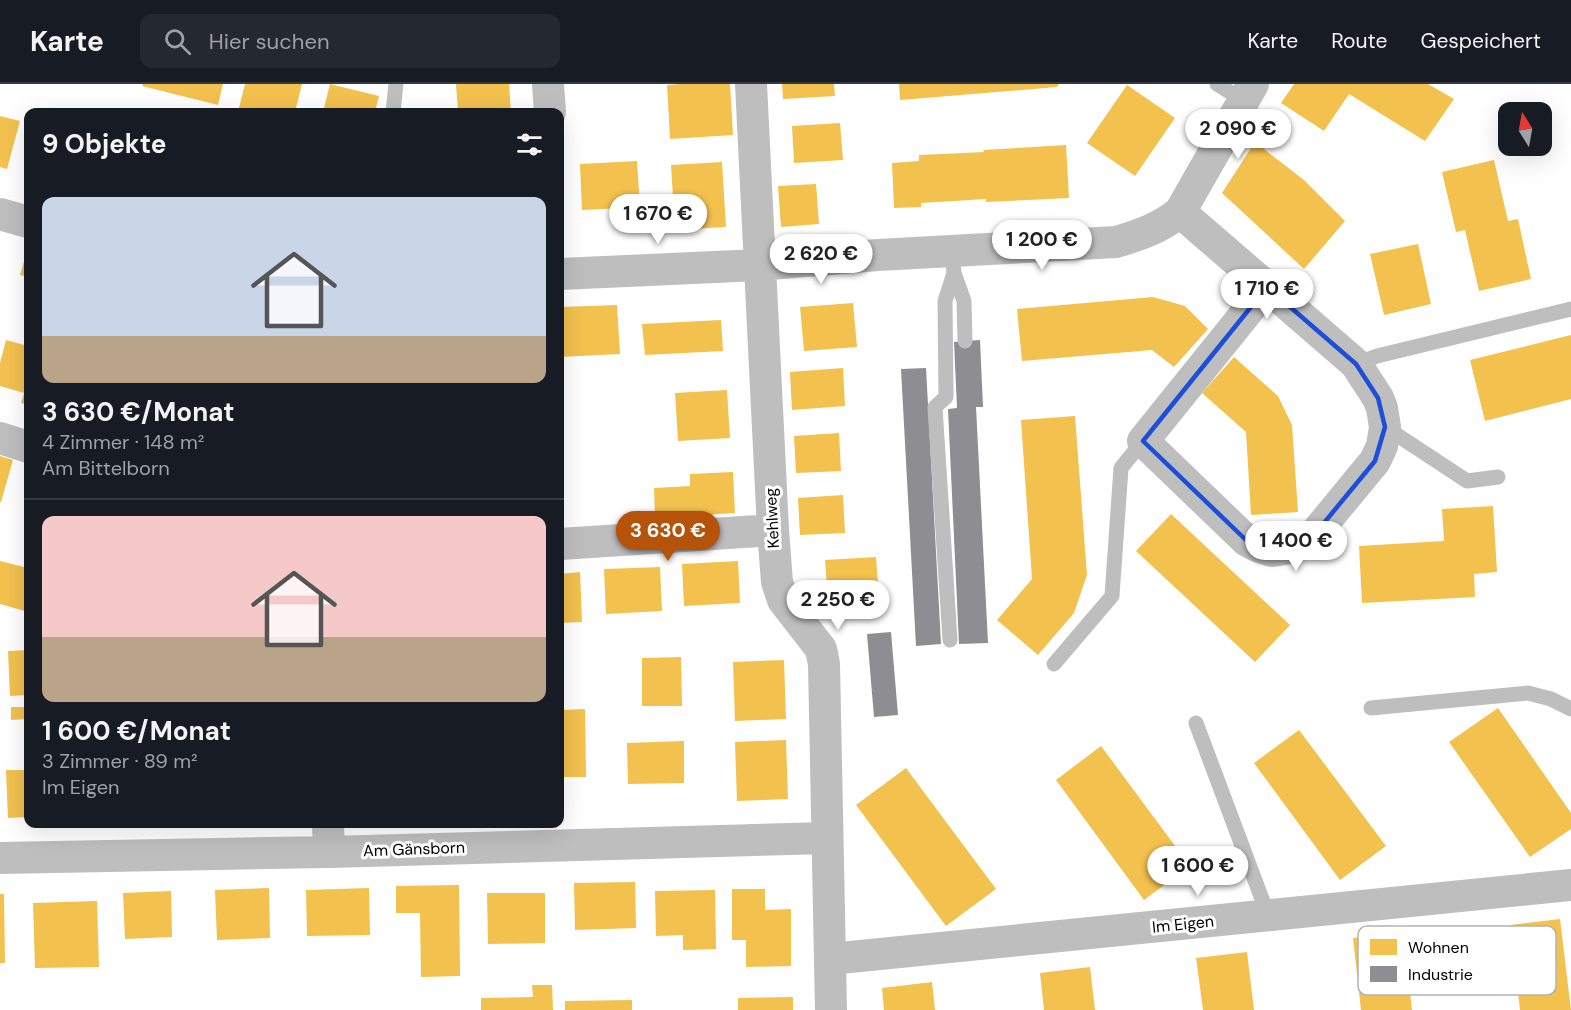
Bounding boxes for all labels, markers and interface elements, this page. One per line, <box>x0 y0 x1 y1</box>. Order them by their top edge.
search box <box>140 14 560 68</box>
text: Karte <box>30 23 104 60</box>
icon: search <box>161 25 194 58</box>
text: Hier suchen <box>209 27 330 56</box>
text: Karte <box>1247 27 1298 55</box>
text: Route <box>1331 27 1387 55</box>
text: Gespeichert <box>1420 27 1541 55</box>
north arrow <box>1498 102 1552 156</box>
map controls <box>1498 102 1552 156</box>
pin: 2 090 € <box>1183 109 1293 160</box>
text: 2 090 € <box>1199 115 1277 141</box>
text: 9 Objekte <box>42 127 166 161</box>
icon: filters <box>513 128 546 161</box>
pin: 1 670 € <box>603 194 713 245</box>
text: 1 670 € <box>623 200 693 226</box>
pin: 1 200 € <box>987 220 1097 271</box>
text: 1 200 € <box>1006 226 1078 252</box>
pin: 2 620 € <box>766 234 876 285</box>
icon: home <box>240 236 348 344</box>
text: 2 620 € <box>784 240 858 266</box>
pin: 1 710 € <box>1212 269 1322 320</box>
text: 1 710 € <box>1235 275 1299 301</box>
text: 3 630 €/Monat <box>42 395 235 429</box>
text: 4 Zimmer · 148 m² <box>42 429 204 455</box>
text: Am Bittelborn <box>42 455 170 481</box>
street label: Kehlweg <box>760 487 784 549</box>
pin: 3 630 € <box>613 511 723 562</box>
text: 3 630 € <box>630 517 706 543</box>
pin: 1 400 € <box>1241 521 1351 572</box>
text: 1 400 € <box>1259 527 1333 553</box>
icon: home <box>240 555 348 663</box>
pin: 2 250 € <box>783 580 893 631</box>
text: 2 250 € <box>801 586 875 612</box>
text: 1 600 €/Monat <box>42 714 231 748</box>
text: 3 Zimmer · 89 m² <box>42 748 198 774</box>
text: Im Eigen <box>42 774 120 800</box>
street label: Am Gänsborn <box>363 837 465 861</box>
pin: 1 600 € <box>1143 846 1253 897</box>
text: 1 600 € <box>1161 852 1235 878</box>
street label: Im Eigen <box>1151 910 1215 938</box>
legend <box>1358 926 1556 995</box>
text: Wohnen <box>1408 937 1469 958</box>
text: Industrie <box>1408 964 1473 985</box>

